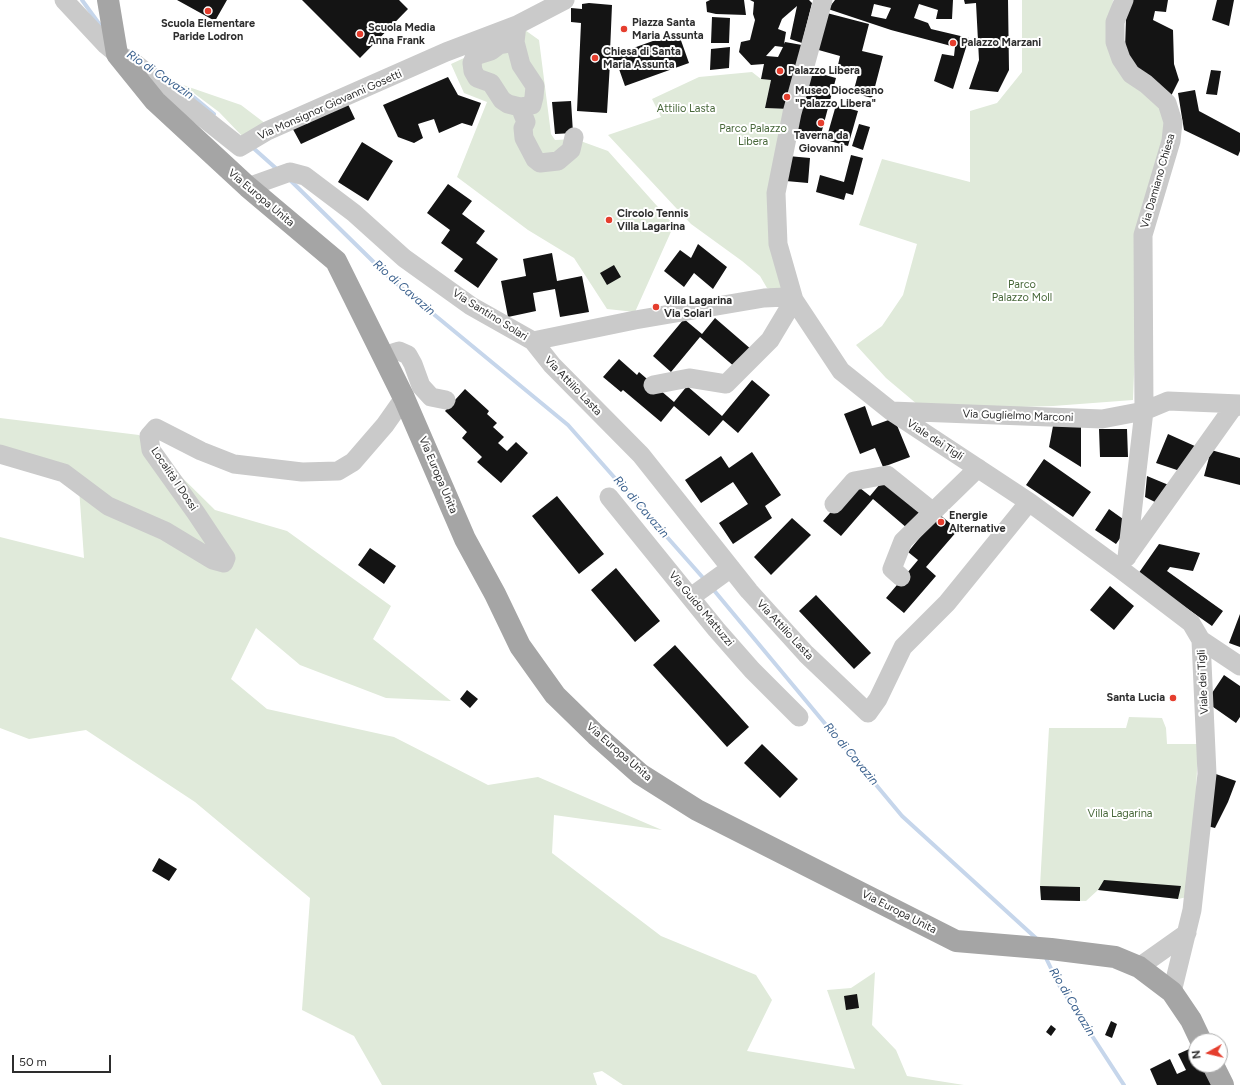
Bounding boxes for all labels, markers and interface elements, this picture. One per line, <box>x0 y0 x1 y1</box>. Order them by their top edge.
marker: Scuola Elementare Paride Lodron <box>203 6 213 16</box>
place label: Piazza Santa Maria Assunta <box>632 16 704 42</box>
place label: Scuola Elementare Paride Lodron <box>161 17 255 43</box>
place label: Scuola Media Anna Frank <box>368 21 435 47</box>
marker: Piazza Santa Maria Assunta <box>619 24 629 34</box>
marker: Scuola Media Anna Frank <box>355 29 365 39</box>
place label: Palazzo Marzani <box>961 36 1041 50</box>
marker: Palazzo Marzani <box>948 38 958 48</box>
place label: Chiesa di Santa Maria Assunta <box>603 45 681 71</box>
water label: Rio di Cavazin <box>124 47 196 103</box>
marker: Chiesa di Santa Maria Assunta <box>590 53 600 63</box>
place label: Palazzo Libera <box>788 64 860 78</box>
marker: Palazzo Libera <box>775 66 785 76</box>
street label: Via Monsignor Giovanni Gosetti <box>256 67 404 143</box>
place label: Museo Diocesano "Palazzo Libera" <box>795 84 884 110</box>
marker: Museo Diocesano "Palazzo Libera" <box>782 92 792 102</box>
park label: Attilio Lasta <box>657 102 715 116</box>
marker: Taverna da Giovanni <box>816 118 826 128</box>
park label: Parco Palazzo Libera <box>719 122 787 148</box>
place label: Taverna da Giovanni <box>794 129 848 155</box>
street label: Via Damiano Chiesa <box>1138 132 1178 230</box>
street label: Via Europa Unita <box>225 166 297 230</box>
place label: Circolo Tennis Villa Lagarina <box>617 207 688 233</box>
marker: Circolo Tennis Villa Lagarina <box>604 215 614 225</box>
water label: Rio di Cavazin <box>370 257 438 319</box>
park label: Parco Palazzo Moll <box>992 278 1052 304</box>
street label: Via Santino Solari <box>450 287 530 343</box>
place label: Villa Lagarina Via Solari <box>664 294 732 320</box>
marker: Villa Lagarina Via Solari <box>651 302 661 312</box>
street label: Via Attilio Lasta <box>541 354 605 418</box>
street label: Via Guglielmo Marconi <box>962 407 1074 425</box>
street label: Viale dei Tigli <box>904 417 966 463</box>
street label: Via Europa Unita <box>416 435 460 515</box>
street label: Località I Dossi <box>148 445 200 513</box>
water label: Rio di Cavazin <box>610 473 672 541</box>
place label: Energie Alternative <box>949 509 1006 535</box>
marker: Energie Alternative <box>936 517 946 527</box>
street label: Via Guido Mattuzzi <box>666 569 736 649</box>
street label: Via Attilio Lasta <box>754 597 816 663</box>
street label: Viale dei Tigli <box>1195 649 1211 715</box>
place label: Santa Lucia <box>1107 691 1165 705</box>
marker: Santa Lucia <box>1168 693 1178 703</box>
street label: Via Europa Unita <box>584 720 654 784</box>
water label: Rio di Cavazin <box>821 720 881 788</box>
park label: Villa Lagarina <box>1088 807 1152 821</box>
street label: Via Europa Unita <box>859 887 939 937</box>
water label: Rio di Cavazin <box>1046 965 1098 1039</box>
north arrow <box>1188 1033 1228 1073</box>
scale bar <box>14 1047 113 1073</box>
text: N <box>1190 1049 1204 1060</box>
text: 50 m <box>19 1055 47 1069</box>

